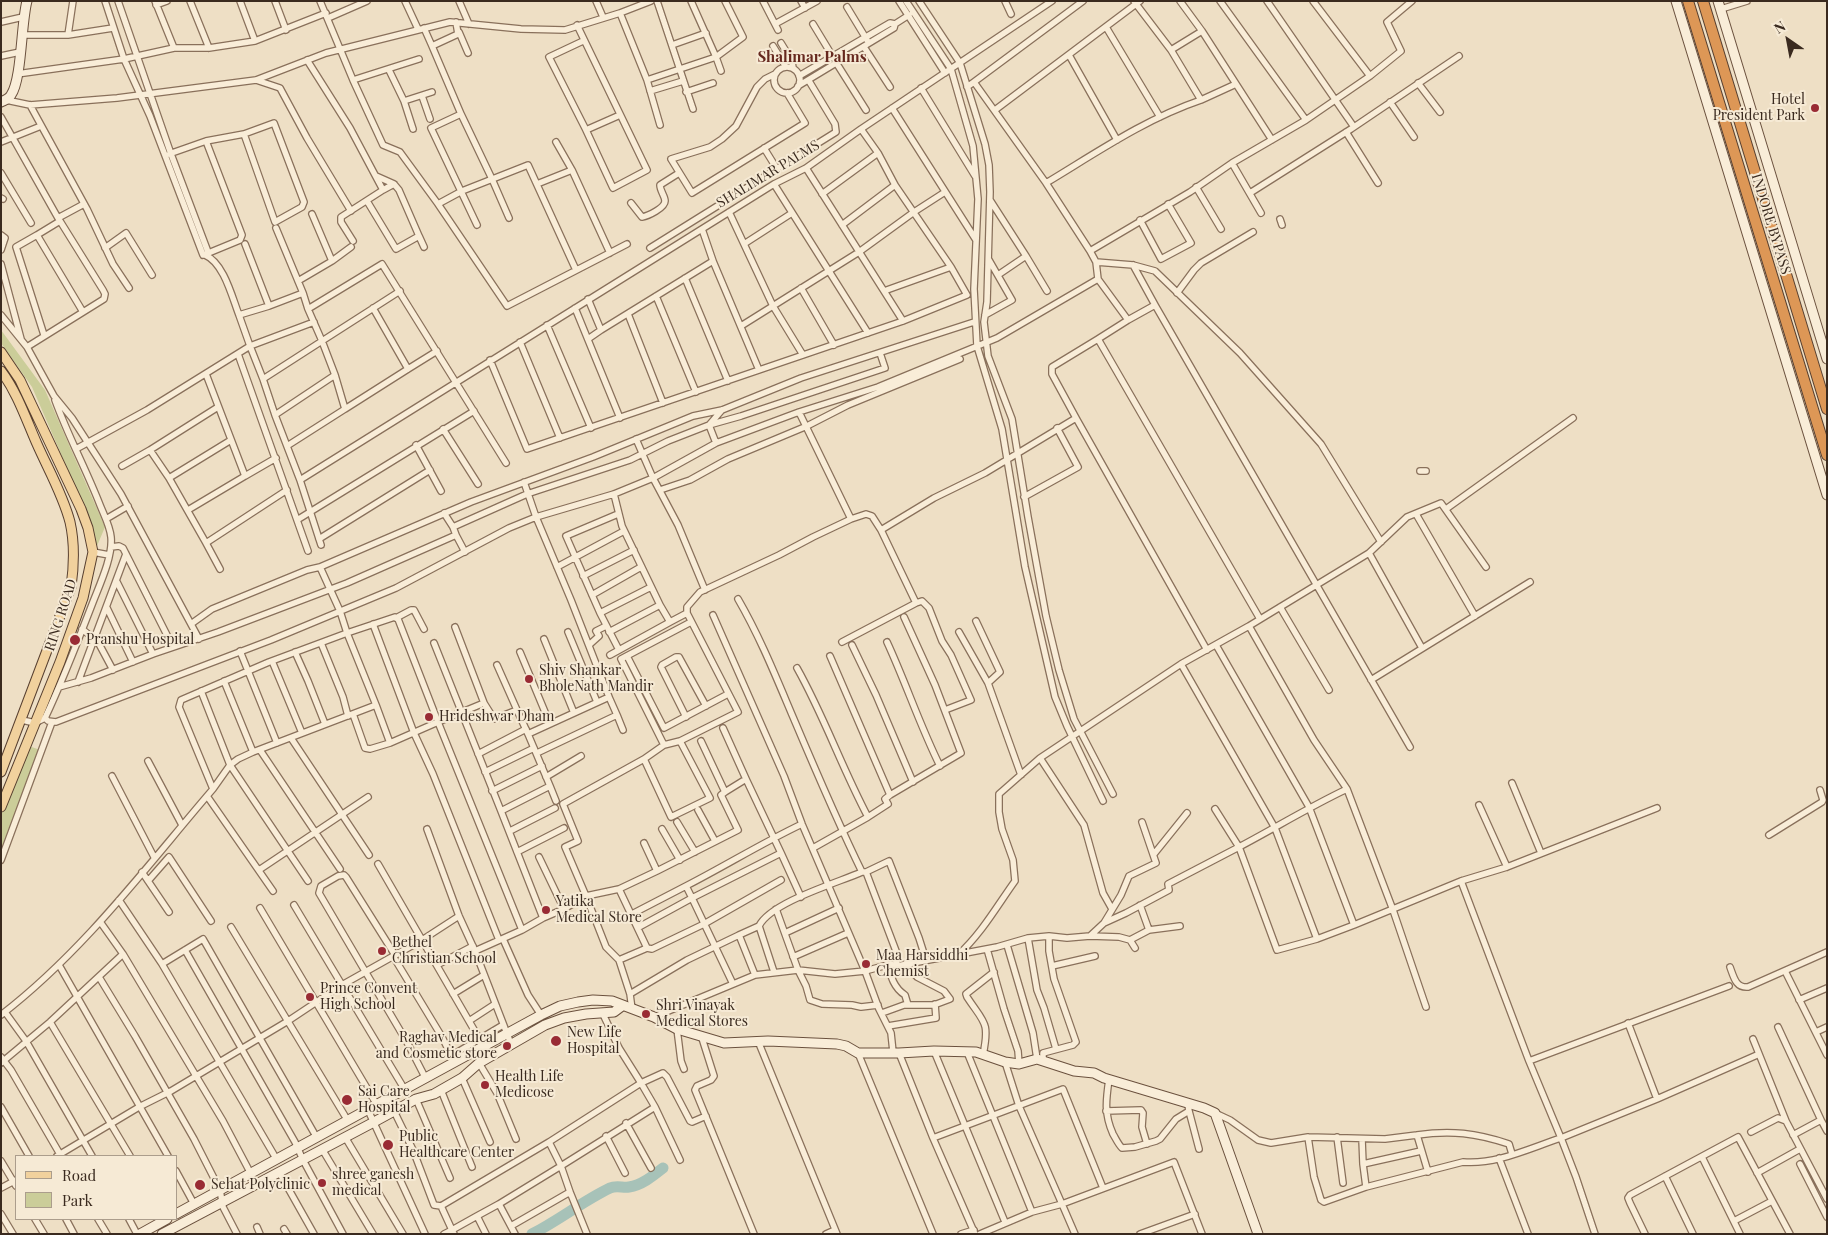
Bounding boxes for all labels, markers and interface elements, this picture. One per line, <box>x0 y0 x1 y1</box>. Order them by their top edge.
north arrow <box>1763 15 1813 65</box>
text: N <box>1770 16 1789 38</box>
district label: Shalimar Palms <box>757 48 867 66</box>
place label: Hotel President Park <box>1713 92 1805 124</box>
marker: Hotel President Park <box>1809 102 1821 114</box>
street label: SHALIMAR PALMS <box>713 137 823 211</box>
street label: INDORE BYPASS <box>1748 172 1794 276</box>
street label: RING ROAD <box>41 577 81 653</box>
place label: Pranshu Hospital <box>86 632 194 648</box>
marker: Pranshu Hospital <box>68 633 82 647</box>
place label: Shiv Shankar BholeNath Mandir <box>539 663 653 696</box>
marker: Shiv Shankar BholeNath Mandir <box>523 673 535 685</box>
place label: Hrideshwar Dham <box>439 709 554 725</box>
marker: Hrideshwar Dham <box>423 711 435 723</box>
place label: Yatika Medical Store <box>556 894 642 926</box>
marker: Yatika Medical Store <box>540 904 552 916</box>
place label: Bethel Christian School <box>392 935 496 968</box>
marker: Bethel Christian School <box>376 945 388 957</box>
place label: Maa Harsiddhi Chemist <box>876 948 968 980</box>
marker: Maa Harsiddhi Chemist <box>860 958 872 970</box>
place label: Prince Convent High School <box>320 981 417 1014</box>
marker: Prince Convent High School <box>304 991 316 1003</box>
place label: Shri Vinayak Medical Stores <box>656 998 748 1030</box>
marker: Shri Vinayak Medical Stores <box>640 1008 652 1020</box>
place label: New Life Hospital <box>567 1025 622 1058</box>
place label: Raghav Medical and Cosmetic store <box>376 1030 497 1062</box>
marker: New Life Hospital <box>549 1034 563 1048</box>
marker: Raghav Medical and Cosmetic store <box>501 1040 513 1052</box>
place label: Health Life Medicose <box>495 1069 564 1102</box>
marker: Health Life Medicose <box>479 1079 491 1091</box>
place label: Sai Care Hospital <box>358 1084 410 1116</box>
marker: Sai Care Hospital <box>340 1093 354 1107</box>
place label: Public Healthcare Center <box>399 1129 514 1162</box>
marker: Public Healthcare Center <box>381 1138 395 1152</box>
legend <box>15 1155 178 1220</box>
text: Road <box>62 1165 96 1185</box>
place label: shree ganesh medical <box>332 1167 414 1200</box>
place label: Sehat Polyclinic <box>211 1177 310 1193</box>
marker: shree ganesh medical <box>316 1177 328 1189</box>
marker: Sehat Polyclinic <box>193 1178 207 1192</box>
text: Park <box>62 1190 93 1210</box>

